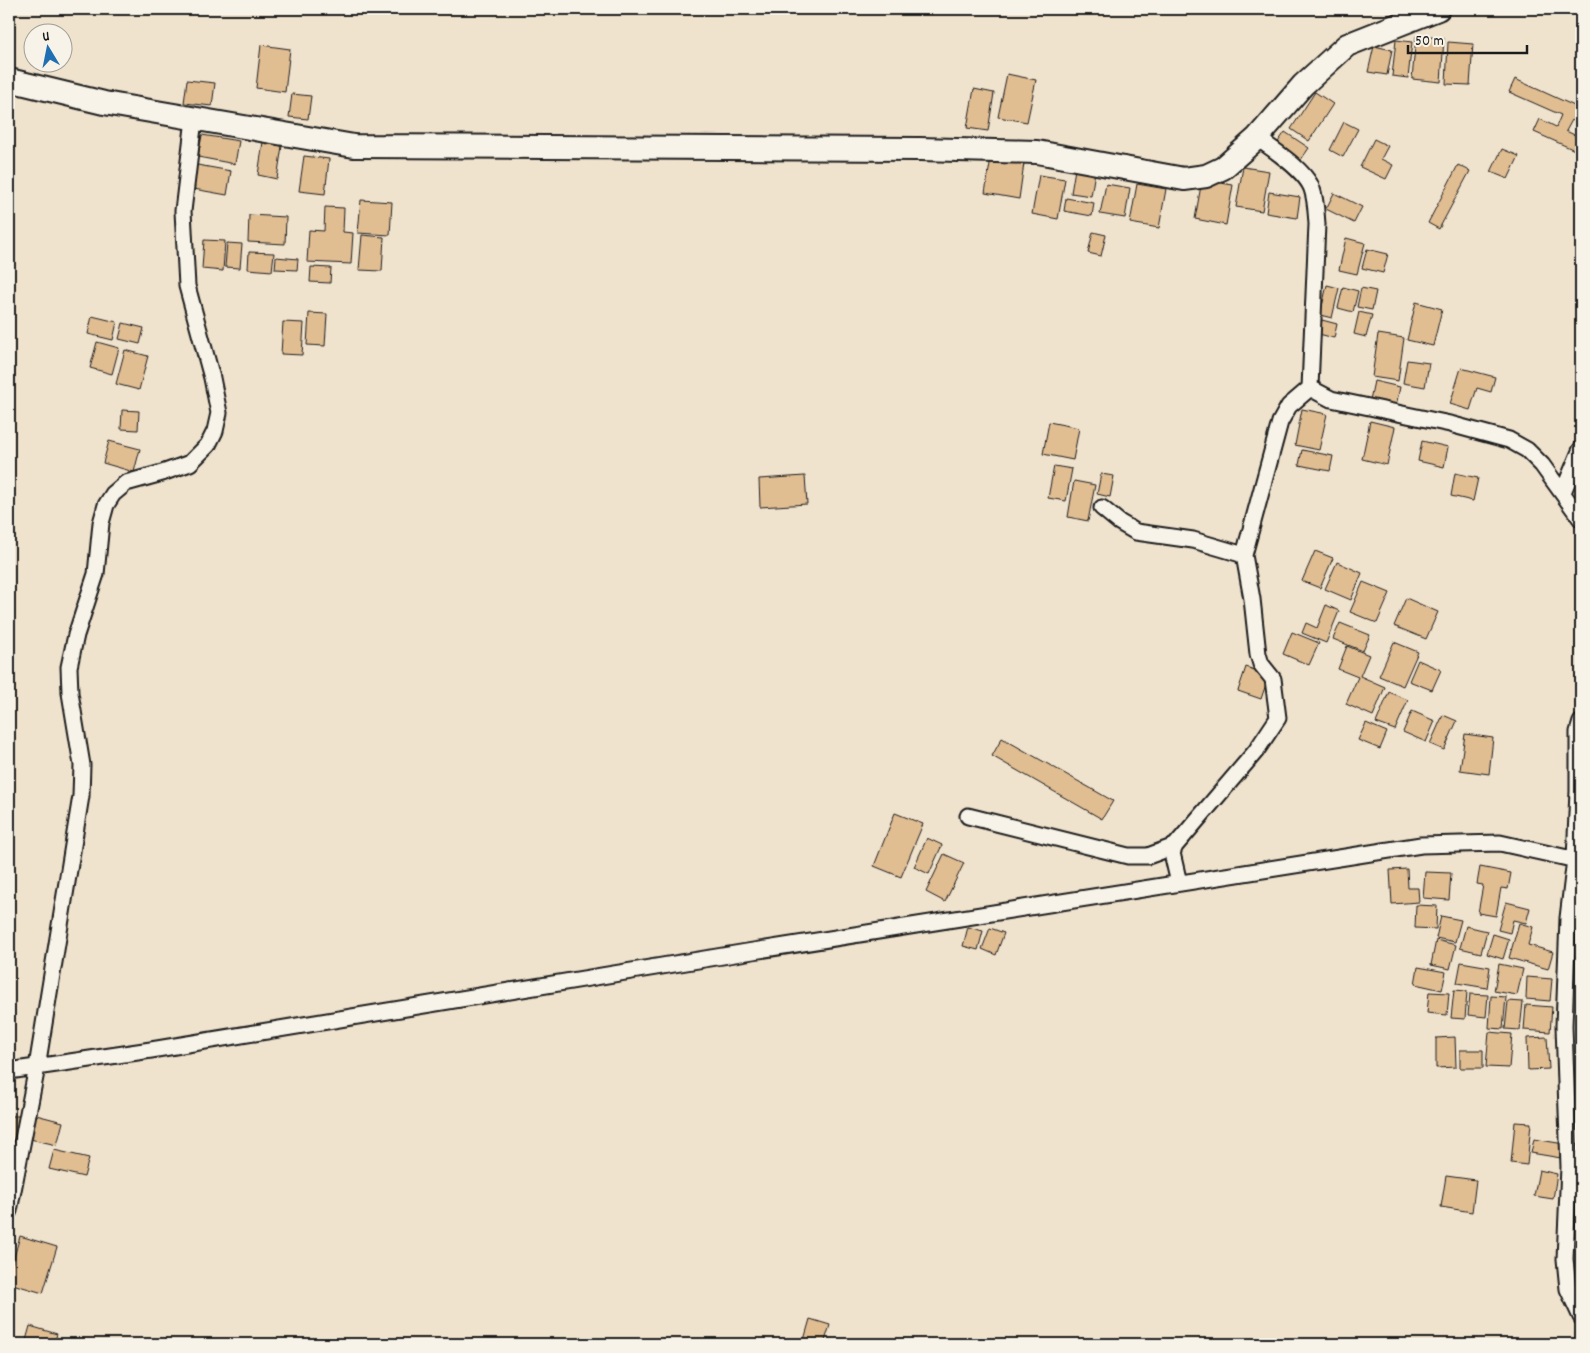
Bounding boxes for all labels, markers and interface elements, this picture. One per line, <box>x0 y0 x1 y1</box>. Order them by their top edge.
north arrow <box>22 22 72 72</box>
scale bar <box>1408 22 1526 54</box>
text: U <box>41 27 51 48</box>
text: 50 m <box>1415 31 1444 53</box>

